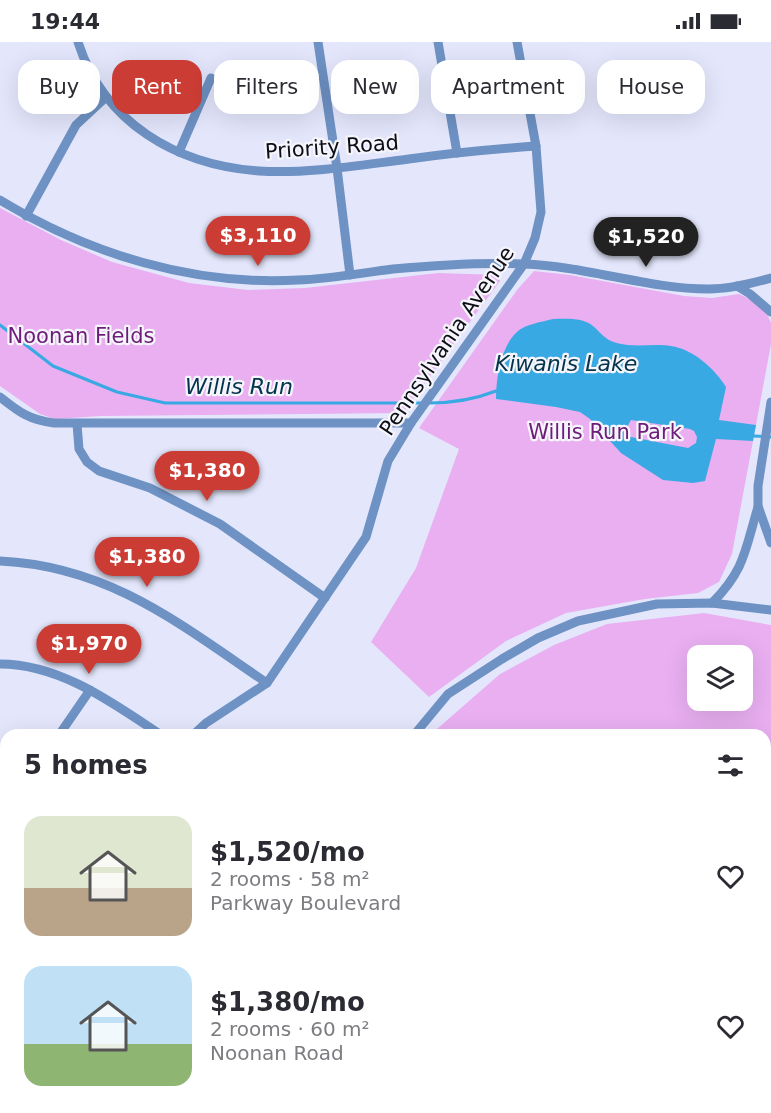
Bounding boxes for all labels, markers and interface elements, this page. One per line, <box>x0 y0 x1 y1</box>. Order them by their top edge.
text: 19:44 <box>30 9 100 34</box>
chip: Buy <box>18 60 100 114</box>
chip: Rent <box>112 60 202 114</box>
chip: Filters <box>214 60 319 114</box>
chip: New <box>331 60 419 114</box>
chip: Apartment <box>431 60 585 114</box>
chip: House <box>597 60 705 114</box>
street label: Priority Road <box>264 130 400 164</box>
pin: $3,110 <box>209 216 307 267</box>
pin: $1,520 <box>597 217 695 268</box>
text: $3,110 <box>219 223 297 247</box>
text: $1,520 <box>607 224 685 248</box>
street label: Pennsylvania Avenue <box>375 242 519 440</box>
park label: Noonan Fields <box>8 324 154 348</box>
water label: Kiwanis Lake <box>495 351 637 376</box>
water label: Willis Run <box>185 374 293 399</box>
park label: Willis Run Park <box>528 420 683 444</box>
pin: $1,380 <box>158 451 256 502</box>
text: $1,380 <box>168 458 246 482</box>
pin: $1,380 <box>98 537 196 588</box>
text: $1,380 <box>108 544 186 568</box>
pin: $1,970 <box>40 624 138 675</box>
text: $1,970 <box>50 631 128 655</box>
map controls <box>687 645 753 711</box>
button: layers <box>687 645 753 711</box>
icon: filters <box>714 749 747 782</box>
text: 5 homes <box>24 750 148 780</box>
text: $1,520/mo <box>210 837 365 867</box>
icon: home <box>72 840 144 912</box>
icon: heart <box>714 860 747 893</box>
text: 2 rooms · 58 m² <box>210 867 370 891</box>
text: Parkway Boulevard <box>210 891 401 915</box>
text: $1,380/mo <box>210 987 365 1017</box>
icon: home <box>72 990 144 1062</box>
icon: heart <box>714 1010 747 1043</box>
text: 2 rooms · 60 m² <box>210 1017 370 1041</box>
text: Noonan Road <box>210 1041 344 1065</box>

